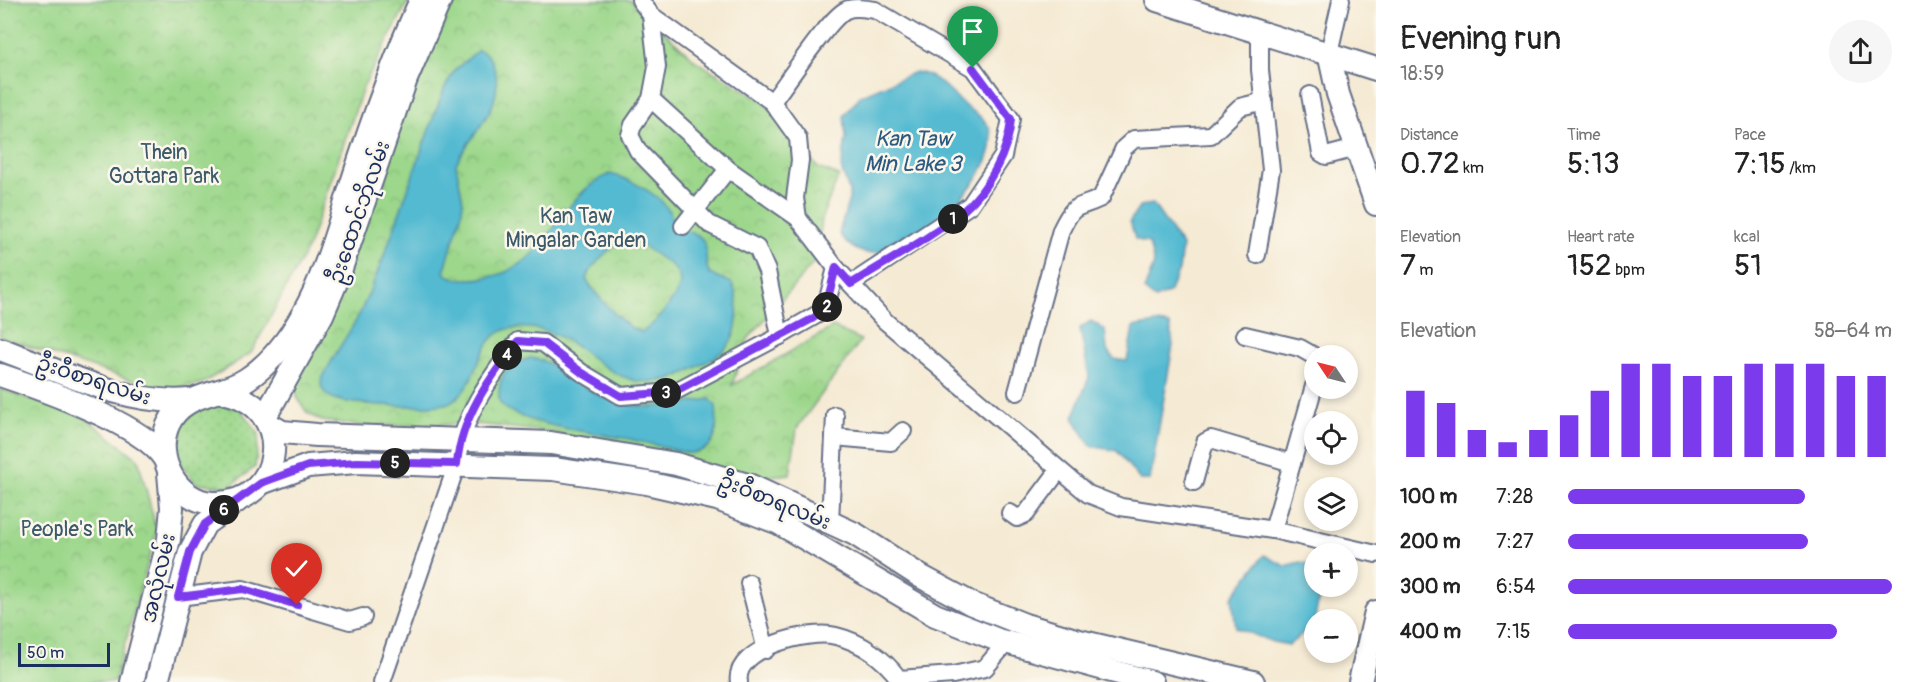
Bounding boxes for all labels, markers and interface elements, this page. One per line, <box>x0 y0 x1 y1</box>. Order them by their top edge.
pin <box>947 6 998 68</box>
icon: arrive <box>956 15 989 48</box>
text: Evening run <box>1400 18 1561 59</box>
button: share <box>1829 20 1892 83</box>
text: 18:59 <box>1400 61 1444 86</box>
water label: Kan Taw Min Lake 3 <box>865 125 964 178</box>
text: Distance <box>1400 125 1459 145</box>
text: Time <box>1567 125 1600 145</box>
text: Pace <box>1734 125 1766 145</box>
street label: ဦးထောင်ဘိုလမ်း <box>320 136 399 288</box>
park label: Thein Gottara Park <box>109 139 219 190</box>
text: 0.72 <box>1400 145 1460 182</box>
text: 5:13 <box>1567 145 1620 182</box>
text: 7:15 <box>1734 145 1786 182</box>
text: km <box>1460 158 1484 178</box>
text: /km <box>1786 158 1816 178</box>
park label: Kan Taw Mingalar Garden <box>506 203 646 254</box>
pin: 1 <box>938 204 968 234</box>
text: 1 <box>950 209 956 229</box>
text: Elevation <box>1400 227 1461 247</box>
text: Heart rate <box>1567 227 1634 247</box>
text: kcal <box>1734 227 1760 247</box>
text: 7 <box>1400 247 1416 284</box>
text: 152 <box>1567 247 1612 284</box>
text: 51 <box>1734 247 1762 284</box>
text: m <box>1416 260 1434 280</box>
text: bpm <box>1612 260 1645 280</box>
pin: 2 <box>812 292 842 322</box>
text: 2 <box>823 297 831 317</box>
text: Elevation <box>1400 318 1476 343</box>
text: 58–64 m <box>1814 318 1892 343</box>
pin: 4 <box>492 340 522 370</box>
text: 4 <box>502 345 512 365</box>
north arrow <box>1304 345 1358 399</box>
map controls <box>1304 345 1358 663</box>
street label: ဦးဝီစာရလမ်း <box>32 346 155 414</box>
pin: 3 <box>651 378 681 408</box>
text: 3 <box>662 383 670 403</box>
button: locate <box>1304 411 1358 465</box>
pin: 5 <box>380 448 410 478</box>
text: 5 <box>391 453 399 473</box>
street label: ဦးဝီစာရလမ်း <box>714 464 836 539</box>
button: layers <box>1304 477 1358 531</box>
text: 100 m <box>1400 484 1457 509</box>
text: 7:28 <box>1496 484 1533 509</box>
pin: 6 <box>209 495 239 525</box>
text: 6 <box>219 500 229 520</box>
park label: People's Park <box>20 516 134 543</box>
text: 200 m <box>1400 529 1461 554</box>
text: 7:27 <box>1496 529 1534 554</box>
street label: အလုံလမ်း <box>132 530 185 626</box>
pin <box>271 543 322 605</box>
button: + <box>1304 543 1358 597</box>
icon: check <box>280 552 313 585</box>
text: 300 m <box>1400 574 1461 599</box>
text: 6:54 <box>1496 574 1535 599</box>
button: − <box>1304 609 1358 663</box>
text: 400 m <box>1400 619 1461 644</box>
text: 7:15 <box>1496 619 1531 644</box>
scale bar <box>18 640 110 668</box>
text: 50 m <box>27 643 64 663</box>

